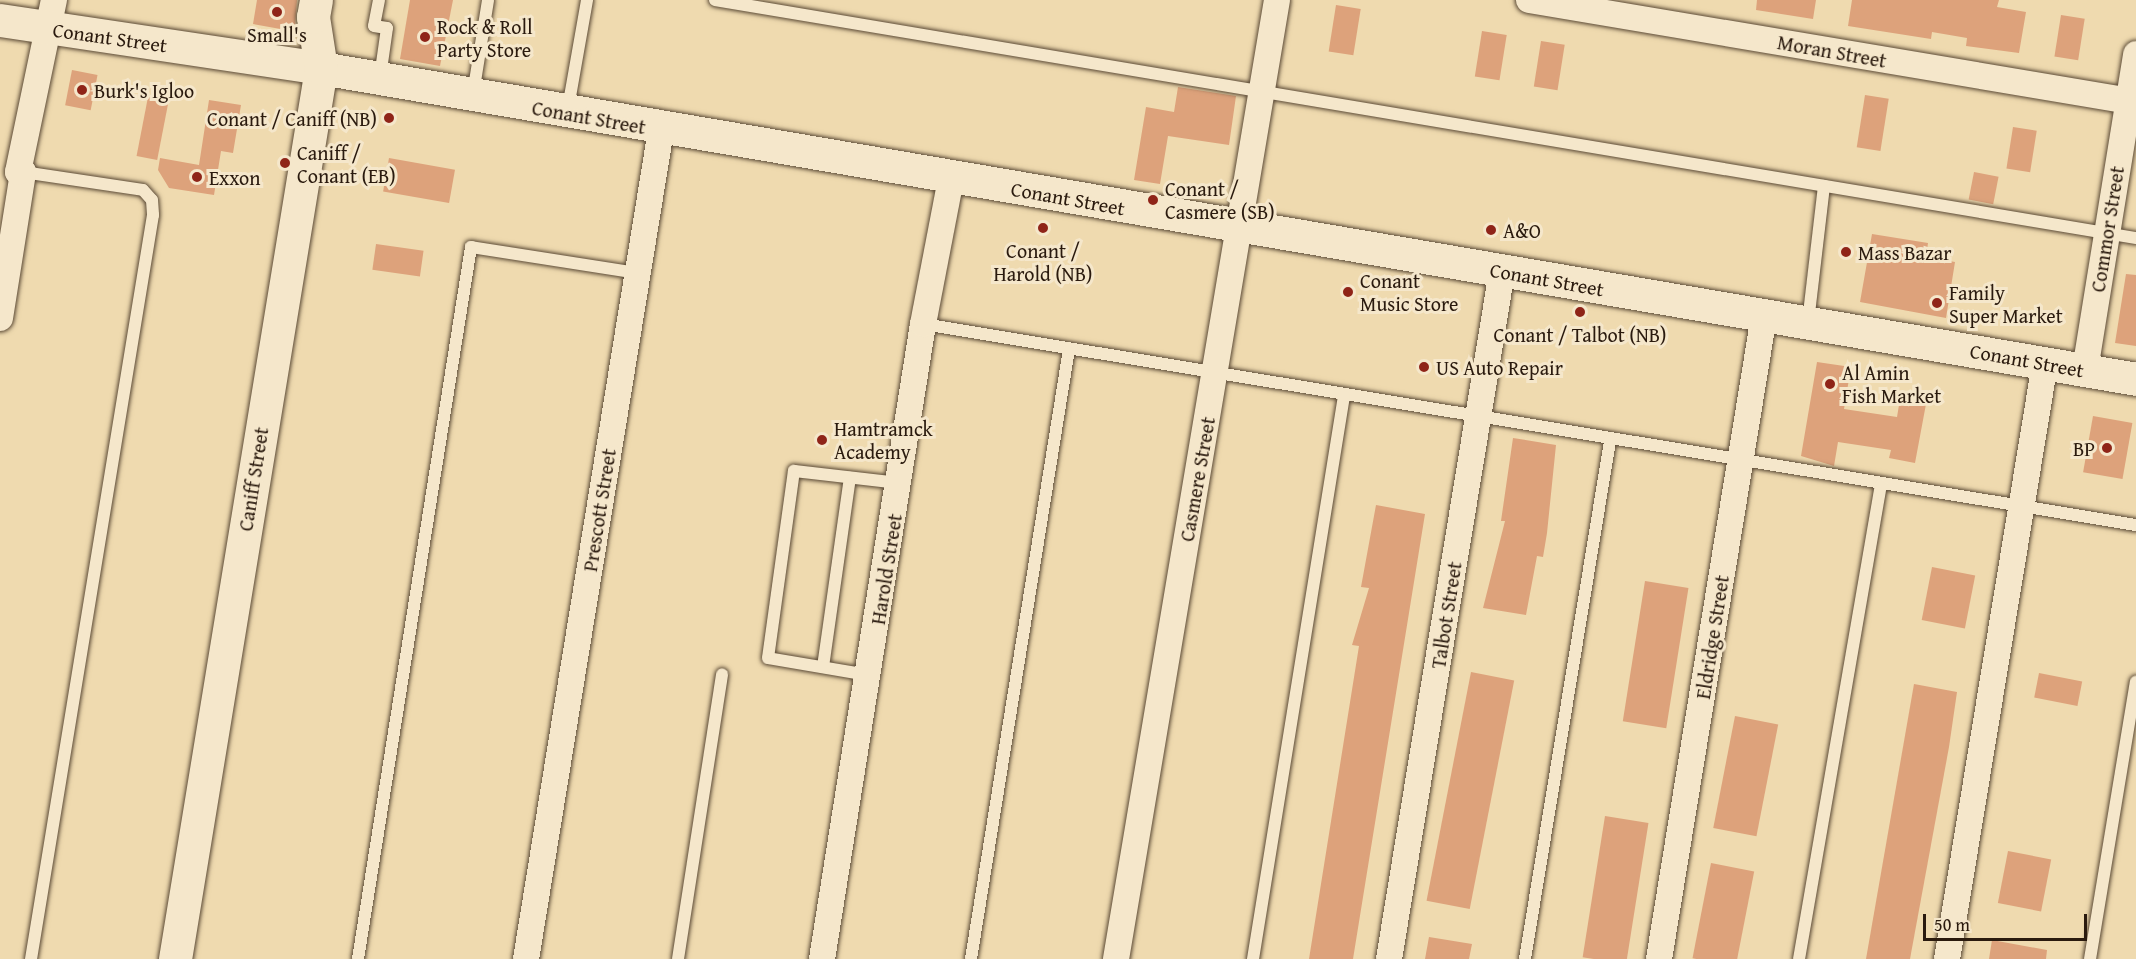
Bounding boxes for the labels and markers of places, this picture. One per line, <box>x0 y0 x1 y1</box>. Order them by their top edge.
marker: Small's <box>270 5 284 19</box>
place label: Rock & Roll Party Store <box>437 14 533 61</box>
place label: Small's <box>247 22 307 46</box>
marker: Rock & Roll Party Store <box>418 30 432 44</box>
place label: Burk's Igloo <box>94 78 194 102</box>
marker: Burk's Igloo <box>75 83 89 97</box>
place label: Conant / Caniff (NB) <box>207 106 377 130</box>
marker: Conant / Caniff (NB) <box>382 111 396 125</box>
place label: Caniff / Conant (EB) <box>297 140 396 187</box>
marker: Caniff / Conant (EB) <box>278 156 292 170</box>
place label: Exxon <box>209 165 261 189</box>
marker: Exxon <box>190 170 204 184</box>
place label: Conant / Casmere (SB) <box>1165 176 1275 223</box>
marker: Conant / Casmere (SB) <box>1146 193 1160 207</box>
place label: A&O <box>1503 218 1541 242</box>
marker: Conant / Harold (NB) <box>1036 221 1050 235</box>
marker: A&O <box>1484 223 1498 237</box>
place label: Conant / Harold (NB) <box>994 238 1092 285</box>
place label: Mass Bazar <box>1858 240 1951 264</box>
marker: Mass Bazar <box>1839 245 1853 259</box>
place label: Conant Music Store <box>1360 268 1458 315</box>
place label: Family Super Market <box>1949 280 2063 327</box>
marker: Conant Music Store <box>1341 285 1355 299</box>
marker: Family Super Market <box>1930 296 1944 310</box>
marker: Conant / Talbot (NB) <box>1573 305 1587 319</box>
place label: Conant / Talbot (NB) <box>1493 322 1667 346</box>
place label: US Auto Repair <box>1436 355 1563 379</box>
marker: US Auto Repair <box>1417 360 1431 374</box>
place label: Al Amin Fish Market <box>1842 360 1941 407</box>
marker: Al Amin Fish Market <box>1823 377 1837 391</box>
place label: Hamtramck Academy <box>834 416 933 463</box>
marker: Hamtramck Academy <box>815 433 829 447</box>
place label: BP <box>2073 436 2095 460</box>
marker: BP <box>2100 441 2114 455</box>

